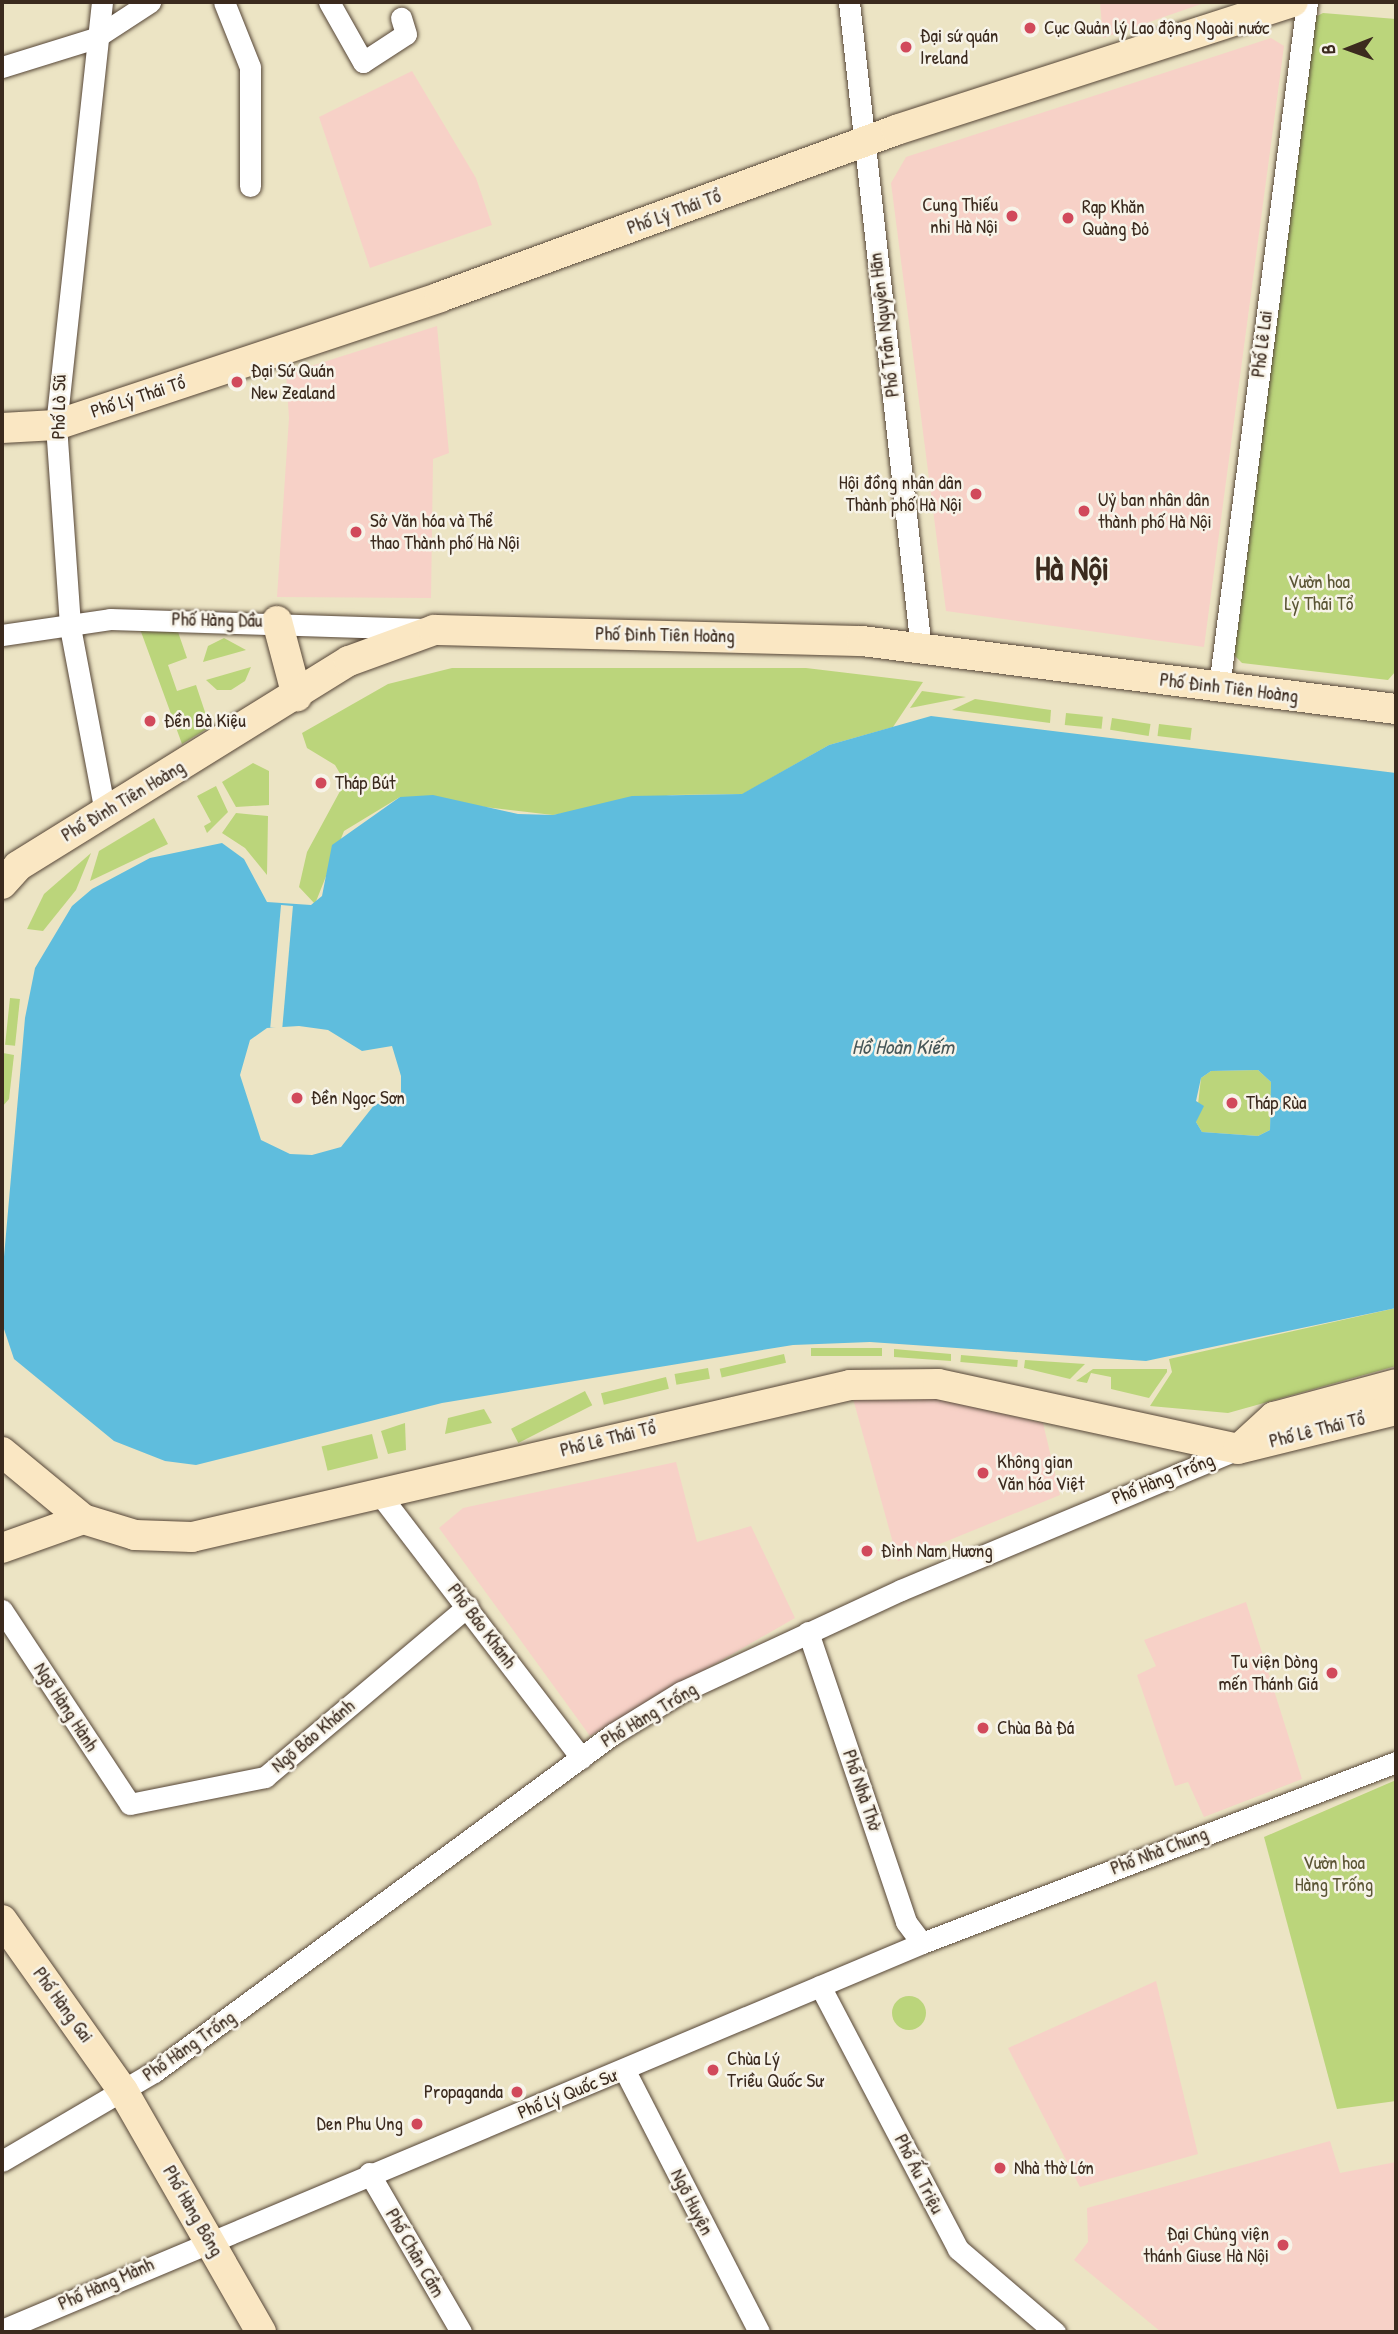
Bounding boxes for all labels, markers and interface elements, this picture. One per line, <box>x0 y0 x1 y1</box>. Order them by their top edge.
north arrow <box>1314 14 1384 84</box>
place label: Cục Quản lý Lao động Ngoài nước <box>1044 17 1269 39</box>
marker: Cục Quản lý Lao động Ngoài nước <box>1022 20 1038 36</box>
place label: Đại sứ quán Ireland <box>920 25 998 69</box>
marker: Đại sứ quán Ireland <box>898 39 914 55</box>
text: B <box>1315 44 1341 54</box>
street label: Phố Lý Thái Tổ <box>624 185 724 239</box>
place label: Cung Thiếu nhi Hà Nội <box>922 194 998 238</box>
place label: Rạp Khăn Quàng Đỏ <box>1082 196 1149 240</box>
marker: Cung Thiếu nhi Hà Nội <box>1004 208 1020 224</box>
marker: Rạp Khăn Quàng Đỏ <box>1060 210 1076 226</box>
street label: Phố Trần Nguyên Hãn <box>864 251 904 399</box>
street label: Phố Lê Lai <box>1247 309 1277 379</box>
place label: Đại Sứ Quán New Zealand <box>251 360 335 404</box>
street label: Phố Lý Thái Tổ <box>88 371 188 423</box>
marker: Đại Sứ Quán New Zealand <box>229 374 245 390</box>
street label: Phố Lò Sũ <box>47 375 71 439</box>
place label: Hội đồng nhân dân Thành phố Hà Nội <box>839 472 962 516</box>
marker: Hội đồng nhân dân Thành phố Hà Nội <box>968 486 984 502</box>
place label: Uỷ ban nhân dân thành phố Hà Nội <box>1098 489 1212 533</box>
marker: Uỷ ban nhân dân thành phố Hà Nội <box>1076 503 1092 519</box>
place label: Sở Văn hóa và Thể thao Thành phố Hà Nội <box>370 510 520 554</box>
marker: Sở Văn hóa và Thể thao Thành phố Hà Nội <box>348 524 364 540</box>
district label: Hà Nội <box>1035 549 1109 589</box>
park label: Vườn hoa Lý Thái Tổ <box>1285 571 1353 615</box>
street label: Phố Hàng Dầu <box>171 608 263 632</box>
street label: Phố Đinh Tiên Hoàng <box>595 622 735 648</box>
street label: Phố Đinh Tiên Hoàng <box>1158 668 1300 708</box>
place label: Đền Bà Kiệu <box>164 710 246 732</box>
marker: Đền Bà Kiệu <box>142 713 158 729</box>
street label: Phố Đinh Tiên Hoàng <box>57 755 189 847</box>
place label: Tháp Bút <box>335 772 396 794</box>
marker: Tháp Bút <box>313 775 329 791</box>
water label: Hồ Hoàn Kiếm <box>852 1034 954 1060</box>
place label: Đền Ngọc Sơn <box>311 1087 405 1109</box>
marker: Đền Ngọc Sơn <box>289 1090 305 1106</box>
place label: Tháp Rùa <box>1246 1092 1306 1114</box>
marker: Tháp Rùa <box>1224 1095 1240 1111</box>
street label: Phố Lê Thái Tổ <box>1267 1407 1367 1453</box>
street label: Phố Lê Thái Tổ <box>558 1416 658 1462</box>
street label: Phố Hàng Trống <box>1109 1448 1217 1510</box>
place label: Không gian Văn hóa Việt <box>997 1451 1085 1495</box>
marker: Không gian Văn hóa Việt <box>975 1465 991 1481</box>
place label: Đình Nam Hương <box>881 1540 993 1562</box>
marker: Đình Nam Hương <box>859 1543 875 1559</box>
street label: Phố Báo Khánh <box>443 1579 521 1673</box>
place label: Tu viện Dòng mến Thánh Giá <box>1218 1651 1318 1695</box>
street label: Ngõ Hàng Hành <box>29 1658 103 1756</box>
marker: Tu viện Dòng mến Thánh Giá <box>1324 1665 1340 1681</box>
street label: Phố Hàng Trống <box>597 1677 701 1753</box>
street label: Ngõ Bảo Khánh <box>267 1695 359 1777</box>
place label: Chùa Bà Đá <box>997 1717 1074 1739</box>
marker: Chùa Bà Đá <box>975 1720 991 1736</box>
street label: Phố Nhà Thờ <box>838 1747 886 1833</box>
street label: Phố Nhà Chung <box>1107 1822 1211 1880</box>
park label: Vườn hoa Hàng Trống <box>1295 1852 1373 1896</box>
street label: Phố Hàng Gai <box>28 1963 98 2047</box>
street label: Phố Hàng Trống <box>138 2006 240 2086</box>
place label: Chùa Lý Triều Quốc Sư <box>727 2048 823 2092</box>
marker: Chùa Lý Triều Quốc Sư <box>705 2062 721 2078</box>
street label: Phố Lý Quốc Sư <box>514 2064 620 2124</box>
place label: Propaganda <box>424 2081 503 2103</box>
marker: Propaganda <box>509 2084 525 2100</box>
place label: Den Phu Ung <box>317 2113 403 2135</box>
marker: Den Phu Ung <box>409 2116 425 2132</box>
street label: Phố Ấu Triệu <box>889 2131 949 2217</box>
place label: Nhà thờ Lớn <box>1014 2157 1094 2179</box>
marker: Nhà thờ Lớn <box>992 2160 1008 2176</box>
street label: Phố Hàng Bông <box>158 2161 228 2261</box>
street label: Ngõ Huyện <box>666 2165 718 2239</box>
street label: Phố Chân Cầm <box>380 2205 450 2301</box>
place label: Đại Chủng viện thánh Giuse Hà Nội <box>1143 2223 1269 2267</box>
marker: Đại Chủng viện thánh Giuse Hà Nội <box>1275 2237 1291 2253</box>
street label: Phố Hàng Mành <box>55 2253 157 2315</box>

